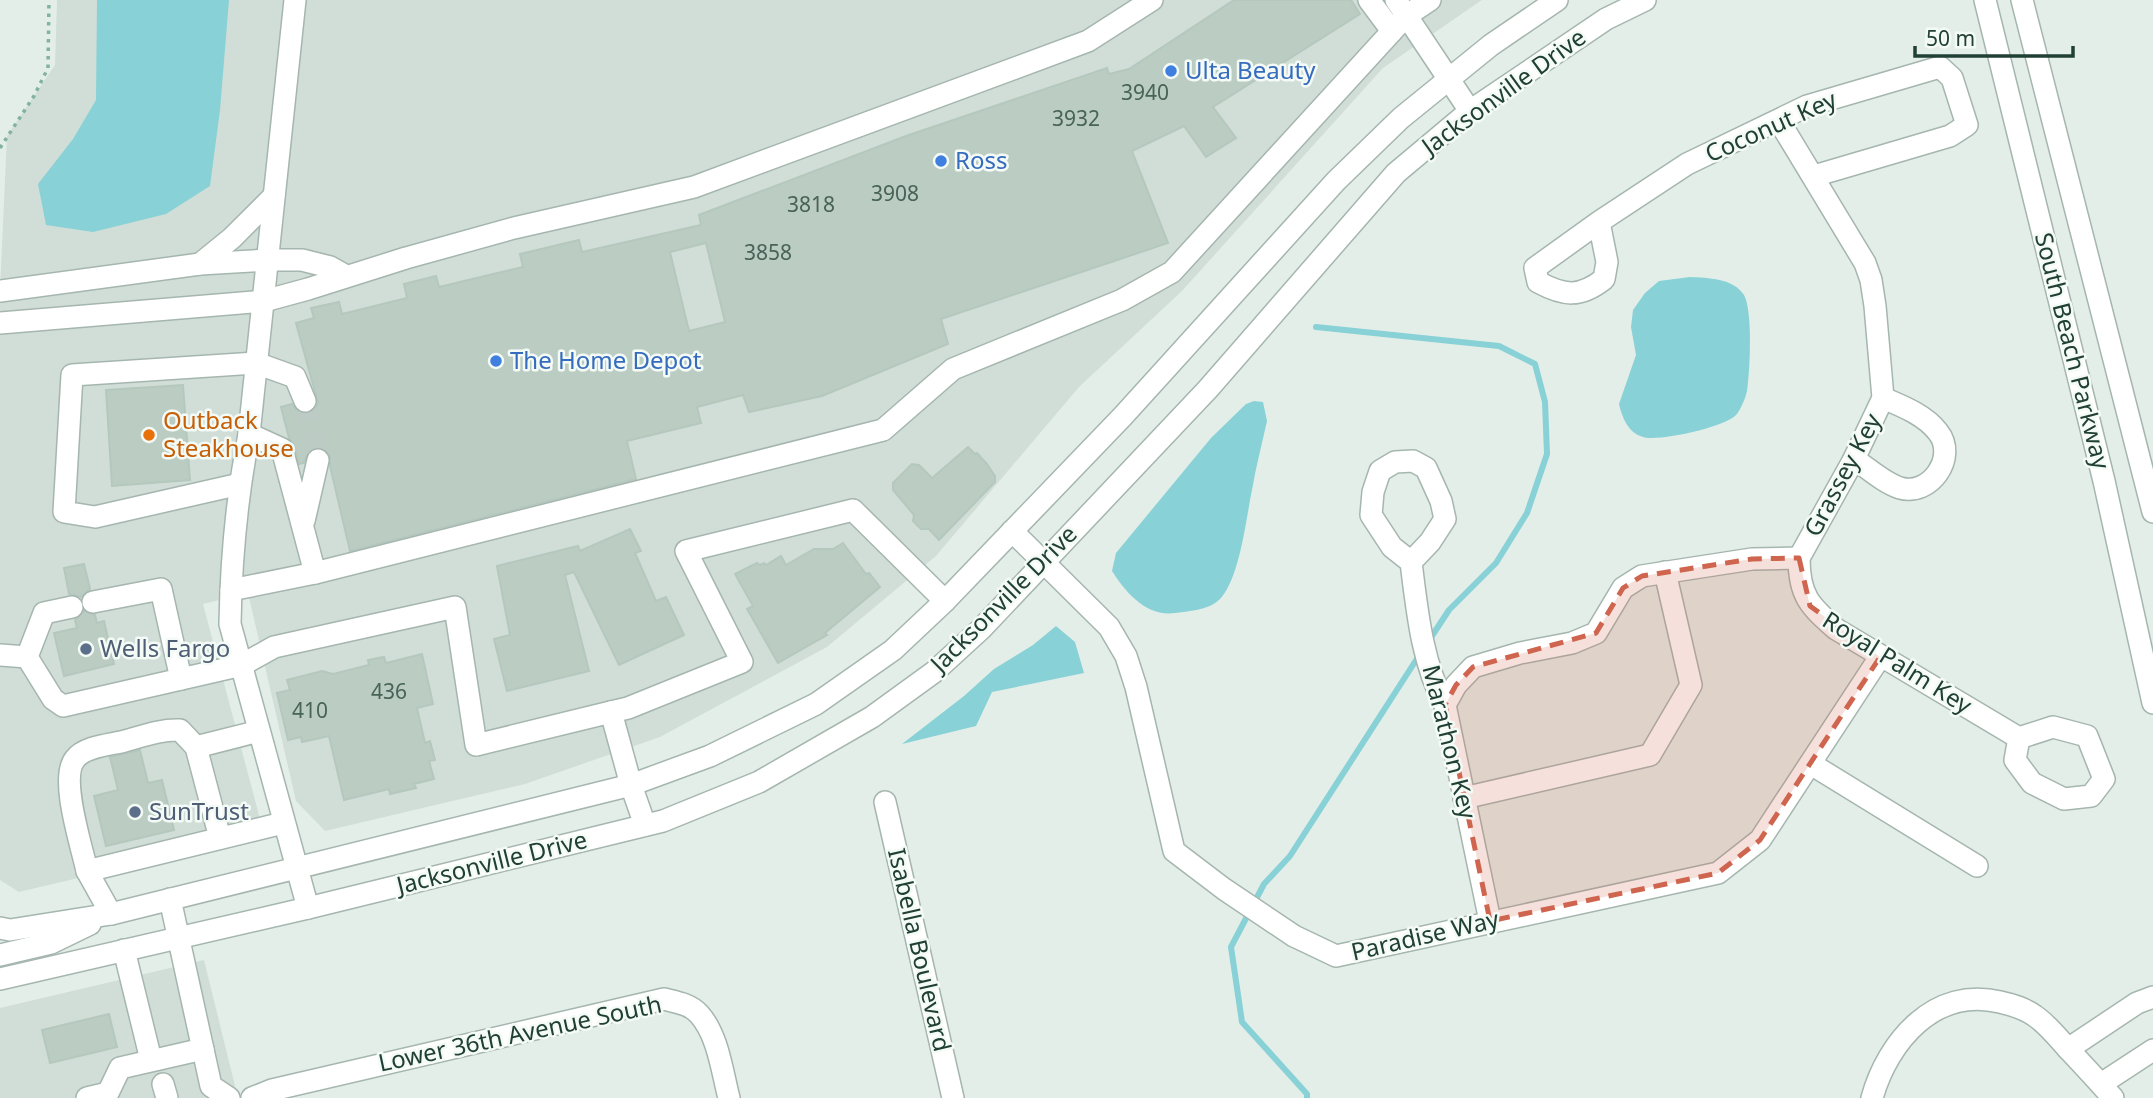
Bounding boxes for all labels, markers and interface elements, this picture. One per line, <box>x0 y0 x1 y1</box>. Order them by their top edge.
scale bar <box>1915 14 2072 58</box>
street label: Jacksonville Drive <box>1413 20 1592 163</box>
text: 50 m <box>1926 24 1975 52</box>
place label: Ulta Beauty <box>1185 53 1316 86</box>
marker: Ulta Beauty <box>1163 63 1179 79</box>
house number: 3940 <box>1121 78 1169 106</box>
street label: Coconut Key <box>1700 82 1842 169</box>
house number: 3932 <box>1052 104 1100 132</box>
place label: Ross <box>955 143 1007 176</box>
marker: Ross <box>933 153 949 169</box>
house number: 3908 <box>871 179 919 207</box>
house number: 3818 <box>787 190 835 218</box>
street label: South Beach Parkway <box>2028 229 2119 473</box>
house number: 3858 <box>744 238 792 266</box>
place label: The Home Depot <box>510 343 702 376</box>
marker: The Home Depot <box>488 353 504 369</box>
place label: Outback Steakhouse <box>163 403 294 464</box>
street label: Grassey Key <box>1795 406 1888 542</box>
marker: Outback Steakhouse <box>141 427 157 443</box>
street label: Jacksonville Drive <box>921 517 1084 680</box>
street label: Royal Palm Key <box>1817 603 1979 721</box>
place label: Wells Fargo <box>100 631 230 664</box>
marker: Wells Fargo <box>78 641 94 657</box>
street label: Marathon Key <box>1415 661 1486 823</box>
house number: 436 <box>371 677 407 705</box>
house number: 410 <box>292 696 328 724</box>
place label: SunTrust <box>149 794 249 827</box>
marker: SunTrust <box>127 804 143 820</box>
street label: Jacksonville Drive <box>391 822 590 902</box>
street label: Isabella Boulevard <box>881 845 960 1054</box>
street label: Paradise Way <box>1348 901 1503 968</box>
street label: Lower 36th Avenue South <box>375 986 664 1079</box>

